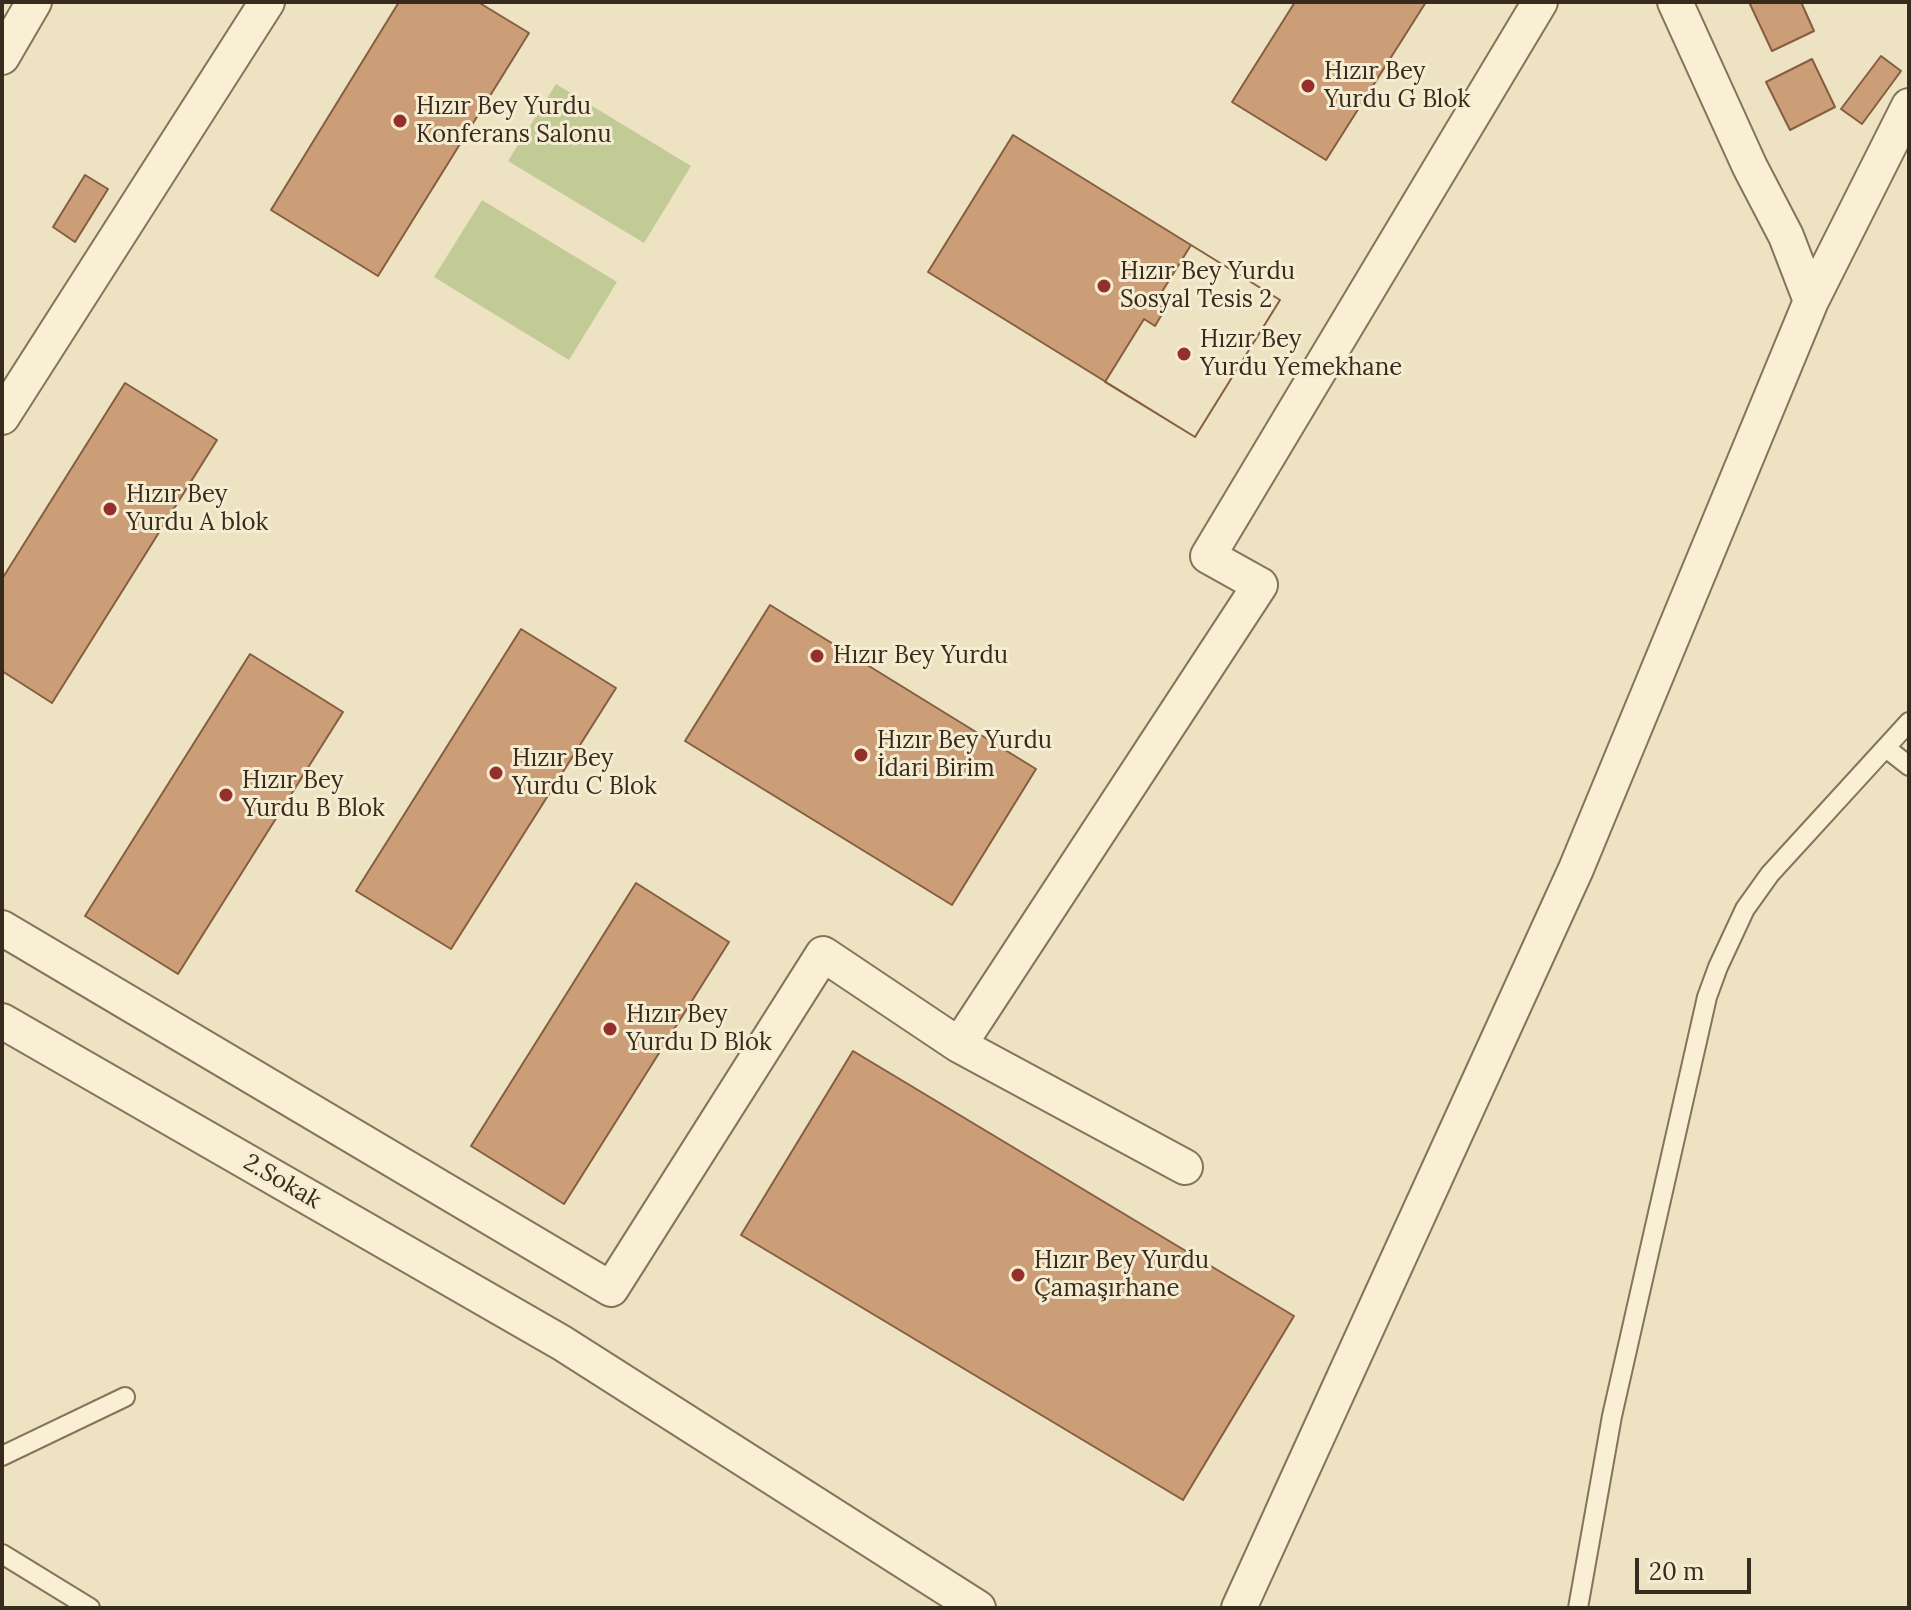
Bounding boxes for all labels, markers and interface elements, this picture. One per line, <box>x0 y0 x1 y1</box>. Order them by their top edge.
place label: Hızır Bey Yurdu G Blok <box>1324 58 1470 114</box>
marker: Hızır Bey Yurdu G Blok <box>1299 77 1317 95</box>
place label: Hızır Bey Yurdu Konferans Salonu <box>416 93 612 149</box>
marker: Hızır Bey Yurdu Konferans Salonu <box>391 112 409 130</box>
place label: Hızır Bey Yurdu Sosyal Tesis 2 <box>1120 258 1295 314</box>
marker: Hızır Bey Yurdu Sosyal Tesis 2 <box>1095 277 1113 295</box>
place label: Hızır Bey Yurdu Yemekhane <box>1200 326 1402 382</box>
marker: Hızır Bey Yurdu Yemekhane <box>1175 345 1193 363</box>
place label: Hızır Bey Yurdu A blok <box>126 481 268 537</box>
marker: Hızır Bey Yurdu A blok <box>101 500 119 518</box>
place label: Hızır Bey Yurdu <box>833 642 1008 670</box>
marker: Hızır Bey Yurdu <box>808 647 826 665</box>
place label: Hızır Bey Yurdu İdari Birim <box>877 727 1052 783</box>
place label: Hızır Bey Yurdu C Blok <box>512 745 657 801</box>
marker: Hızır Bey Yurdu İdari Birim <box>852 746 870 764</box>
marker: Hızır Bey Yurdu C Blok <box>487 764 505 782</box>
place label: Hızır Bey Yurdu B Blok <box>242 767 385 823</box>
marker: Hızır Bey Yurdu B Blok <box>217 786 235 804</box>
place label: Hızır Bey Yurdu D Blok <box>626 1001 772 1057</box>
marker: Hızır Bey Yurdu D Blok <box>601 1020 619 1038</box>
street label: 2.Sokak <box>238 1148 326 1216</box>
place label: Hızır Bey Yurdu Çamaşırhane <box>1034 1247 1209 1303</box>
marker: Hızır Bey Yurdu Çamaşırhane <box>1009 1266 1027 1284</box>
scale bar <box>1639 1542 1755 1592</box>
text: 20 m <box>1649 1556 1705 1587</box>

